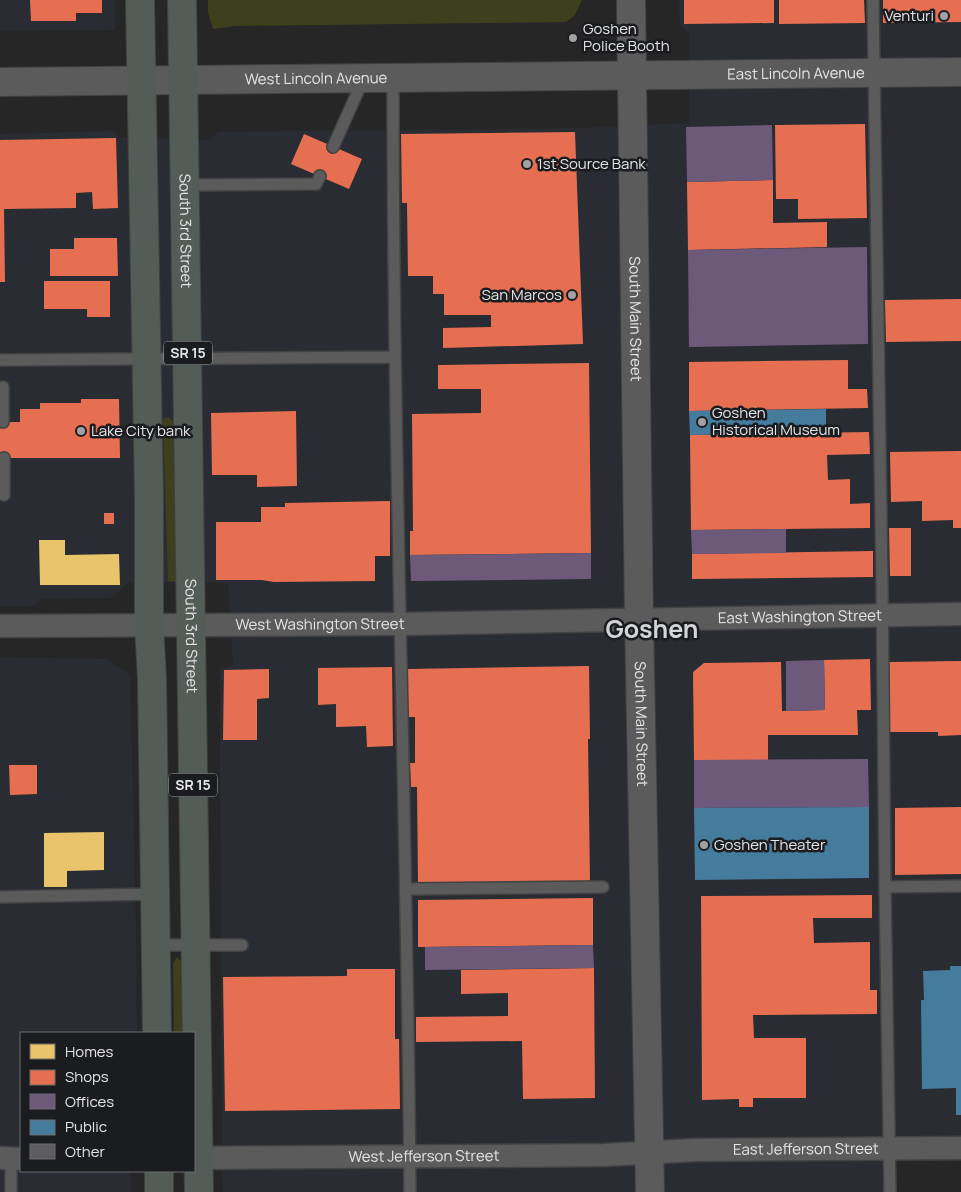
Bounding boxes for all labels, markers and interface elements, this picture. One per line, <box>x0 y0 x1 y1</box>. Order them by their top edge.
place label: Venturi <box>885 5 934 26</box>
marker: Venturi <box>938 10 950 22</box>
place label: Goshen Police Booth <box>583 18 670 56</box>
marker: Goshen Police Booth <box>567 32 579 44</box>
street label: East Lincoln Avenue <box>727 62 865 84</box>
street label: West Lincoln Avenue <box>245 67 388 89</box>
place label: 1st Source Bank <box>537 153 646 174</box>
marker: 1st Source Bank <box>521 158 533 170</box>
street label: South 3rd Street <box>174 174 197 288</box>
street label: South Main Street <box>624 256 647 382</box>
place label: San Marcos <box>482 284 562 305</box>
marker: San Marcos <box>566 289 578 301</box>
road number: SR 15 <box>164 342 212 364</box>
place label: Goshen Historical Museum <box>712 402 840 440</box>
marker: Goshen Historical Museum <box>696 416 708 428</box>
place label: Lake City bank <box>91 420 191 441</box>
marker: Lake City bank <box>75 425 87 437</box>
street label: South 3rd Street <box>180 579 203 693</box>
street label: East Washington Street <box>718 604 882 628</box>
district label: Goshen <box>606 611 698 646</box>
street label: West Washington Street <box>235 613 405 635</box>
street label: South Main Street <box>630 661 653 787</box>
road number: SR 15 <box>169 774 217 796</box>
place label: Goshen Theater <box>714 834 826 855</box>
marker: Goshen Theater <box>698 839 710 851</box>
legend <box>20 1032 195 1172</box>
text: Homes <box>65 1041 114 1062</box>
text: Shops <box>65 1066 109 1087</box>
text: Offices <box>65 1091 114 1112</box>
text: Public <box>65 1116 107 1137</box>
street label: East Jefferson Street <box>733 1138 879 1160</box>
text: Other <box>65 1141 106 1162</box>
street label: West Jefferson Street <box>348 1145 499 1167</box>

